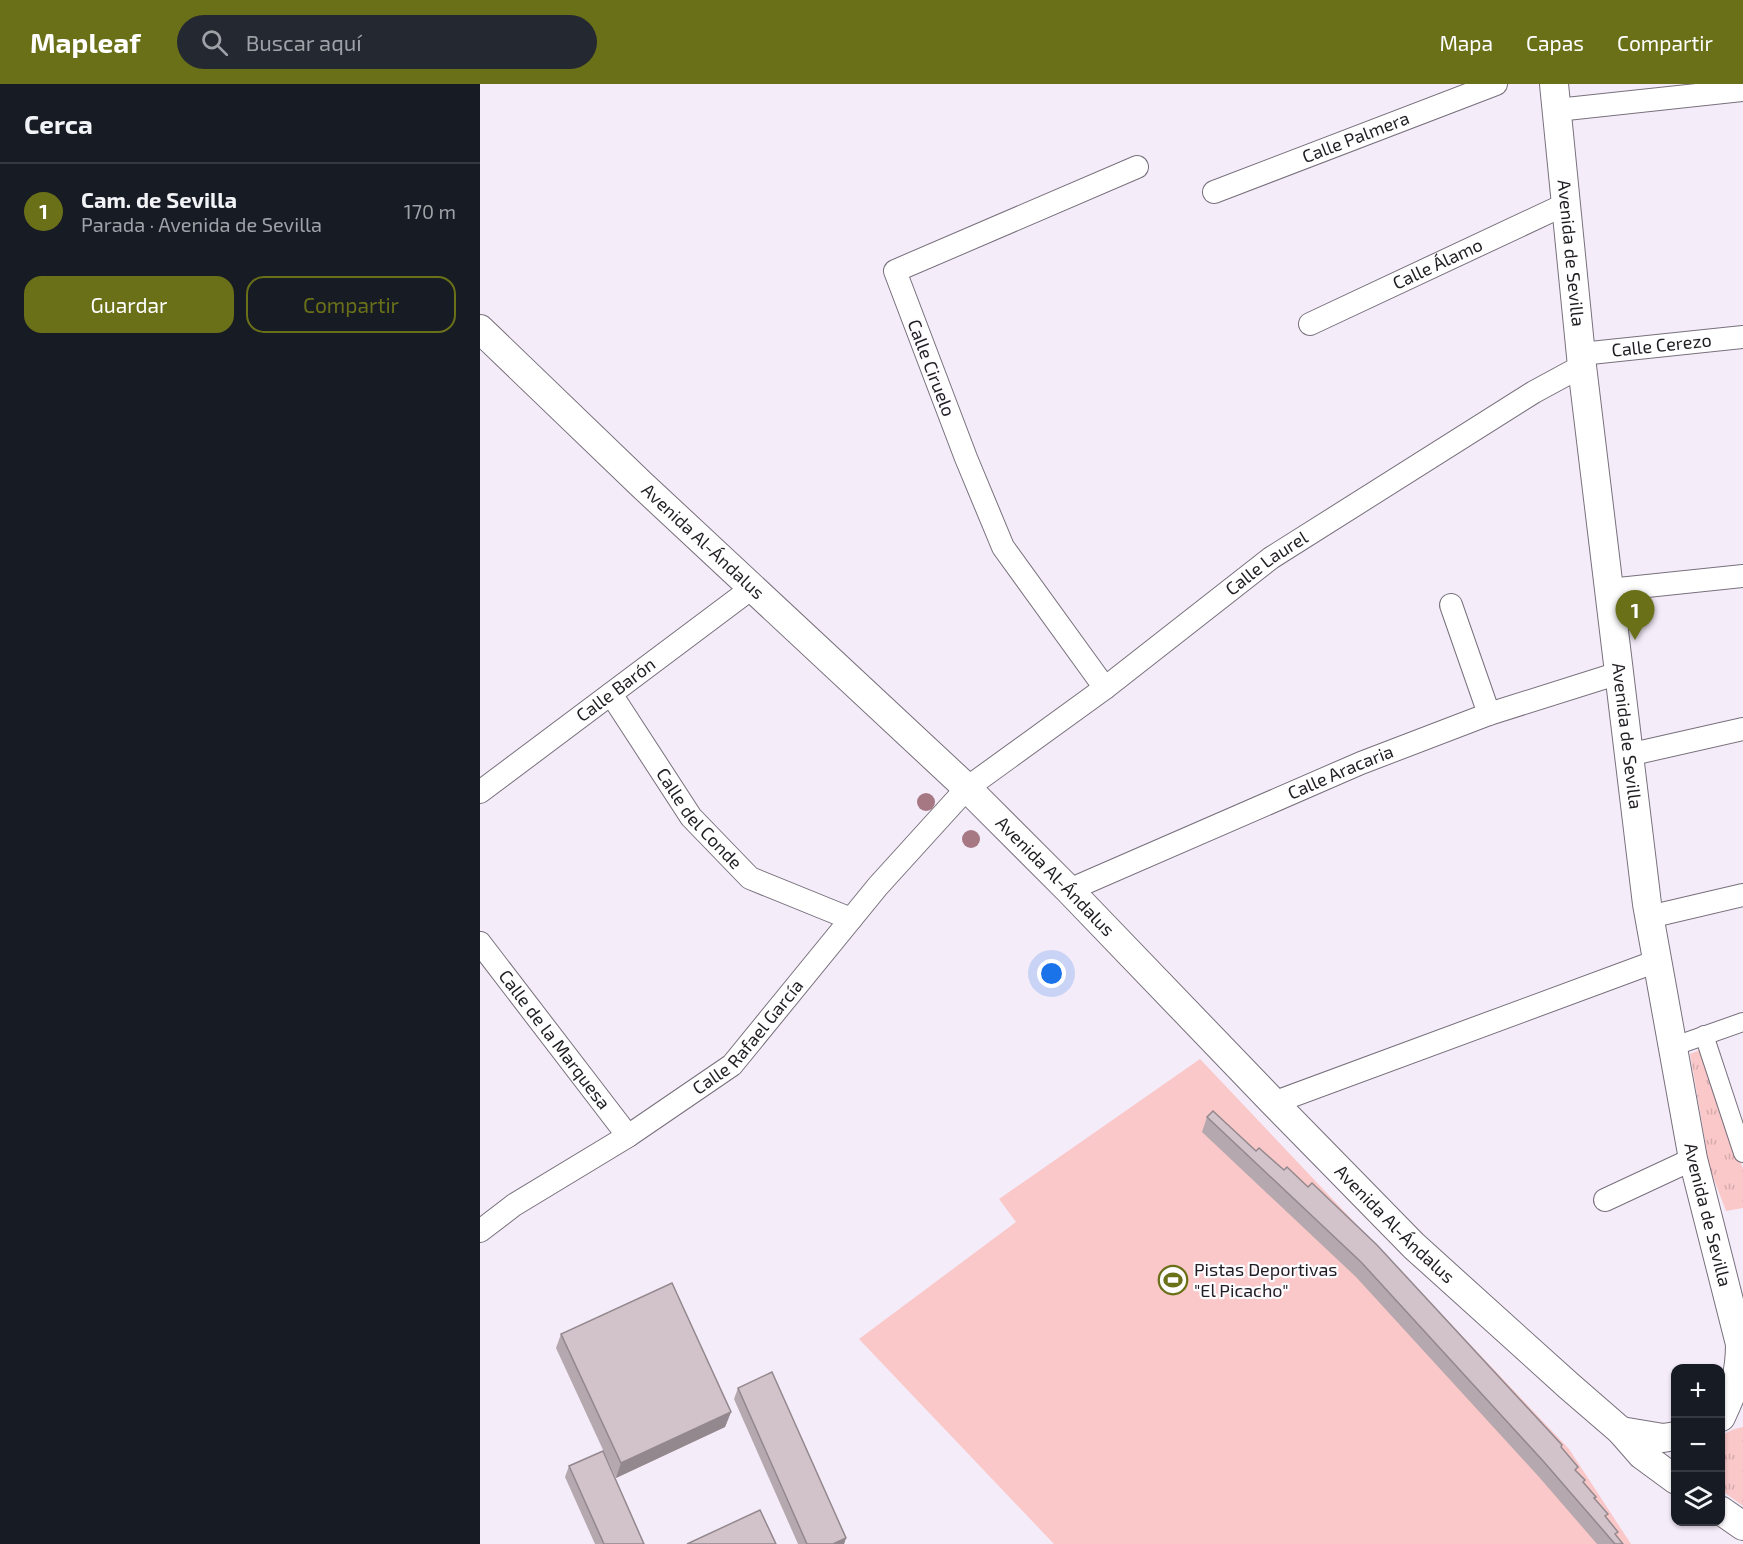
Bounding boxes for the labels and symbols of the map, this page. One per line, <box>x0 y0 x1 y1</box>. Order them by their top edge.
street label: Calle Palmera <box>1299 106 1412 167</box>
street label: Avenida de Sevilla <box>1554 179 1590 328</box>
street label: Calle Álamo <box>1389 233 1486 294</box>
street label: Calle Ciruelo <box>903 316 960 419</box>
street label: Calle Cerezo <box>1610 328 1713 361</box>
street label: Avenida Al-Ándalus <box>638 478 769 603</box>
street label: Calle Laurel <box>1221 525 1312 600</box>
pin: 1 <box>1616 590 1654 640</box>
street label: Calle Barón <box>571 652 659 726</box>
street label: Avenida de Sevilla <box>1608 661 1647 810</box>
street label: Calle Aracaria <box>1284 740 1396 804</box>
street label: Calle del Conde <box>652 764 747 873</box>
street label: Avenida Al-Ándalus <box>992 811 1119 940</box>
your location <box>1037 959 1066 988</box>
street label: Calle de la Marquesa <box>495 965 615 1113</box>
street label: Calle Rafael García <box>688 974 807 1099</box>
street label: Avenida de Sevilla <box>1680 1141 1737 1289</box>
street label: Avenida Al-Ándalus <box>1331 1160 1460 1287</box>
place label: Pistas Deportivas "El Picacho" <box>1194 1258 1337 1301</box>
sports icon: Pistas Deportivas "El Picacho" <box>1157 1264 1189 1296</box>

